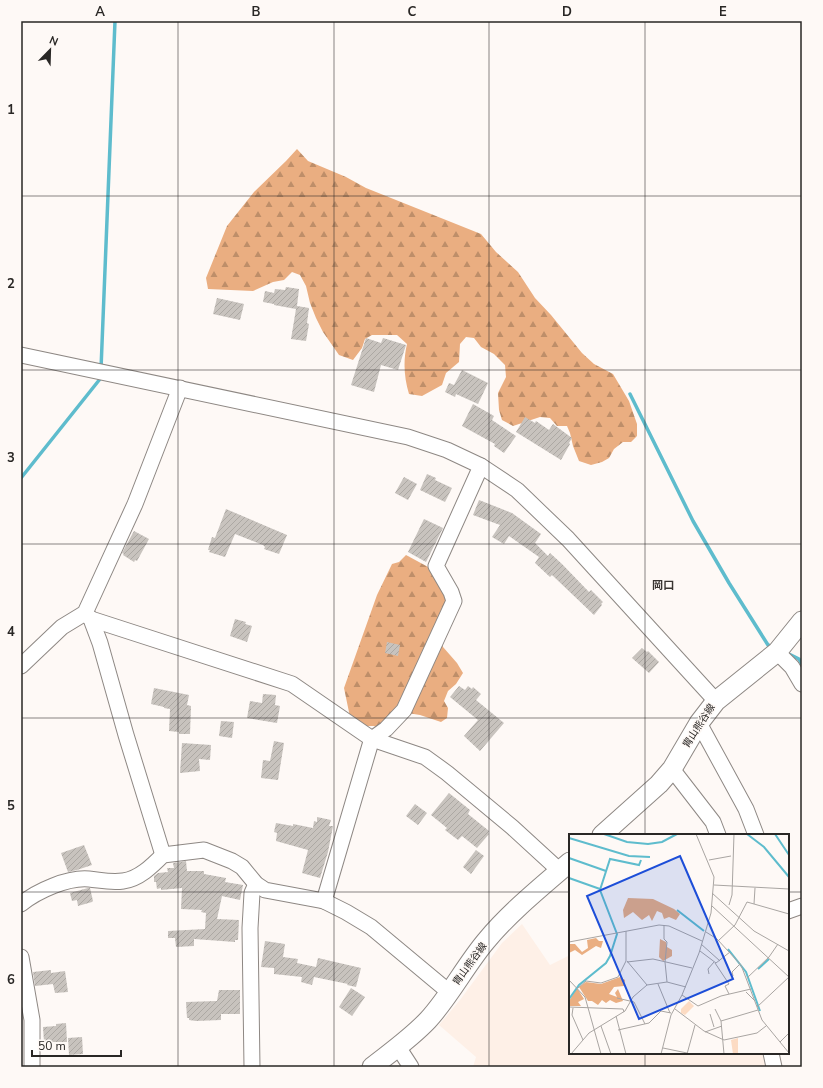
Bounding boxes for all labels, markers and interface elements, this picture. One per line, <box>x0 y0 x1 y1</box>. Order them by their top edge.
text: A <box>95 3 105 21</box>
text: B <box>252 3 261 21</box>
text: C <box>408 3 417 21</box>
text: D <box>562 3 572 21</box>
text: E <box>719 3 727 21</box>
north arrow <box>30 30 70 70</box>
text: N <box>47 33 60 50</box>
text: 1 <box>7 101 15 119</box>
text: 2 <box>7 275 15 293</box>
text: 3 <box>7 449 15 467</box>
district label: 岡口 <box>652 578 674 593</box>
text: 4 <box>7 623 15 641</box>
street label: 胄山熊谷線 <box>680 701 718 751</box>
text: 5 <box>7 797 15 815</box>
inset map <box>569 834 789 1054</box>
street label: 胄山熊谷線 <box>450 940 490 988</box>
text: 6 <box>7 971 15 989</box>
scale bar <box>32 1032 121 1058</box>
text: 50 m <box>38 1038 66 1054</box>

